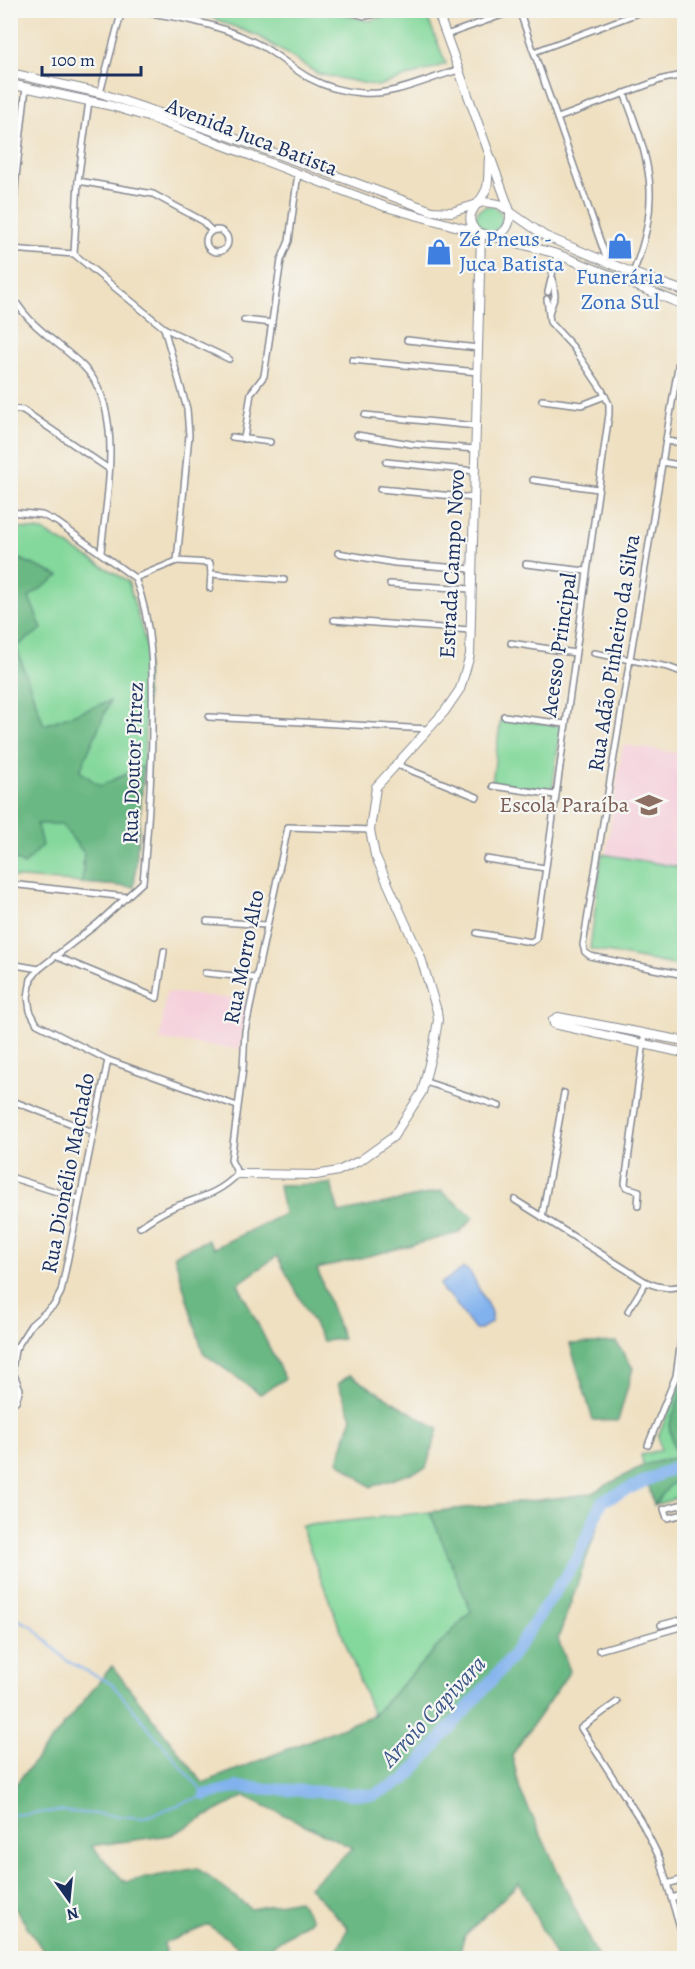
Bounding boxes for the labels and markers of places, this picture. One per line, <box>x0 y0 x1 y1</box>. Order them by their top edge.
place label: Zé Pneus - Juca Batista <box>459 224 565 279</box>
shop icon: Funerária Zona Sul <box>605 231 635 261</box>
shop icon: Zé Pneus - Juca Batista <box>424 237 454 267</box>
place label: Funerária Zona Sul <box>576 262 665 317</box>
place label: Escola Paraíba <box>499 790 630 820</box>
school or university icon: Escola Paraíba <box>634 790 664 820</box>

